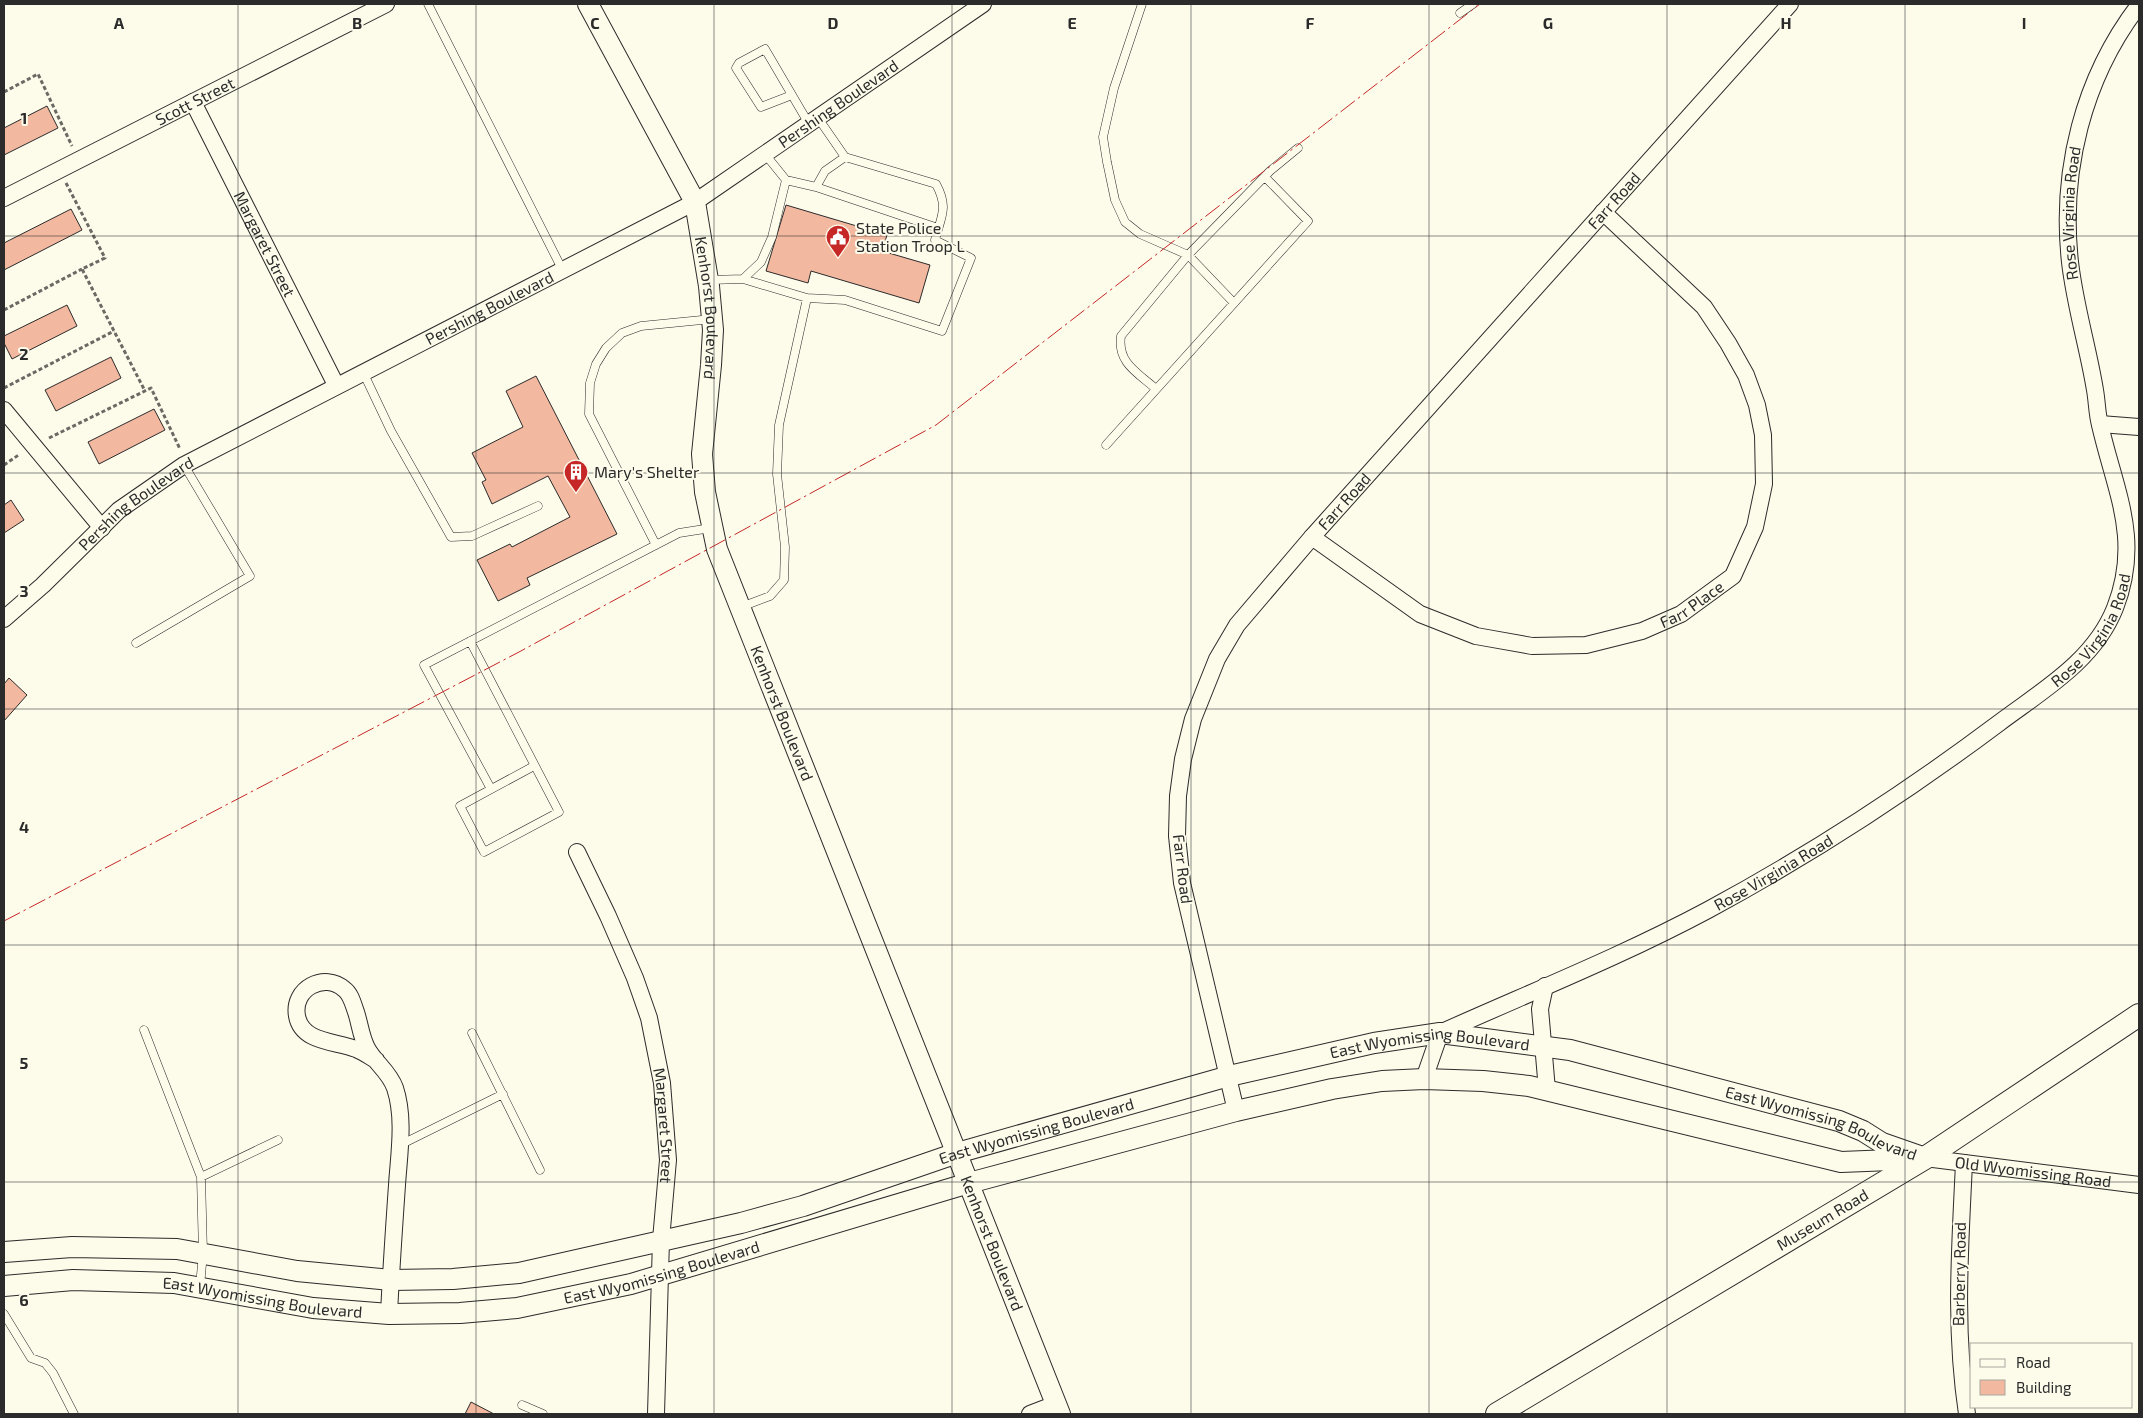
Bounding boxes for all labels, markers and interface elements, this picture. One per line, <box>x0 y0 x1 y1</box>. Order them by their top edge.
text: A <box>114 13 125 32</box>
text: B <box>352 13 362 32</box>
text: C <box>590 13 600 32</box>
text: D <box>828 13 839 32</box>
text: E <box>1067 13 1077 32</box>
text: F <box>1306 13 1315 32</box>
text: G <box>1543 13 1553 32</box>
text: H <box>1780 13 1792 32</box>
text: I <box>2022 13 2026 32</box>
street label: Pershing Boulevard <box>774 55 902 151</box>
street label: Scott Street <box>152 73 237 129</box>
text: 1 <box>21 108 27 127</box>
street label: Rose Virginia Road <box>2058 145 2084 282</box>
street label: Farr Road <box>1583 168 1644 232</box>
street label: Margaret Street <box>231 188 300 300</box>
place label: State Police Station Troop L <box>856 218 965 255</box>
public building icon: State Police Station Troop L <box>825 224 851 258</box>
street label: Kenhorst Boulevard <box>692 235 723 380</box>
street label: Pershing Boulevard <box>422 267 556 348</box>
text: 2 <box>19 344 29 363</box>
street label: Pershing Boulevard <box>74 452 196 554</box>
building icon: Mary's Shelter <box>563 459 589 493</box>
place label: Mary's Shelter <box>594 462 700 481</box>
street label: Farr Road <box>1313 468 1374 533</box>
street label: Rose Virginia Road <box>2047 572 2133 690</box>
street label: Farr Place <box>1657 576 1727 631</box>
text: 3 <box>19 581 29 600</box>
street label: Kenhorst Boulevard <box>747 643 818 783</box>
text: 4 <box>19 817 29 836</box>
street label: Rose Virginia Road <box>1710 830 1836 914</box>
street label: Farr Road <box>1170 833 1197 905</box>
street label: East Wyomissing Boulevard <box>1328 1023 1531 1062</box>
text: 5 <box>20 1053 29 1072</box>
street label: Margaret Street <box>650 1066 678 1184</box>
street label: East Wyomissing Boulevard <box>1723 1081 1920 1164</box>
street label: East Wyomissing Boulevard <box>936 1093 1136 1168</box>
street label: Old Wyomissing Road <box>1954 1152 2113 1190</box>
street label: Kenhorst Boulevard <box>957 1173 1028 1313</box>
street label: Museum Road <box>1773 1184 1871 1254</box>
street label: Barberry Road <box>1948 1222 1969 1326</box>
street label: East Wyomissing Boulevard <box>562 1236 762 1307</box>
street label: East Wyomissing Boulevard <box>162 1273 363 1321</box>
text: 6 <box>19 1290 29 1309</box>
legend <box>1970 1343 2133 1408</box>
text: Road <box>2016 1353 2051 1371</box>
text: Building <box>2016 1378 2072 1396</box>

